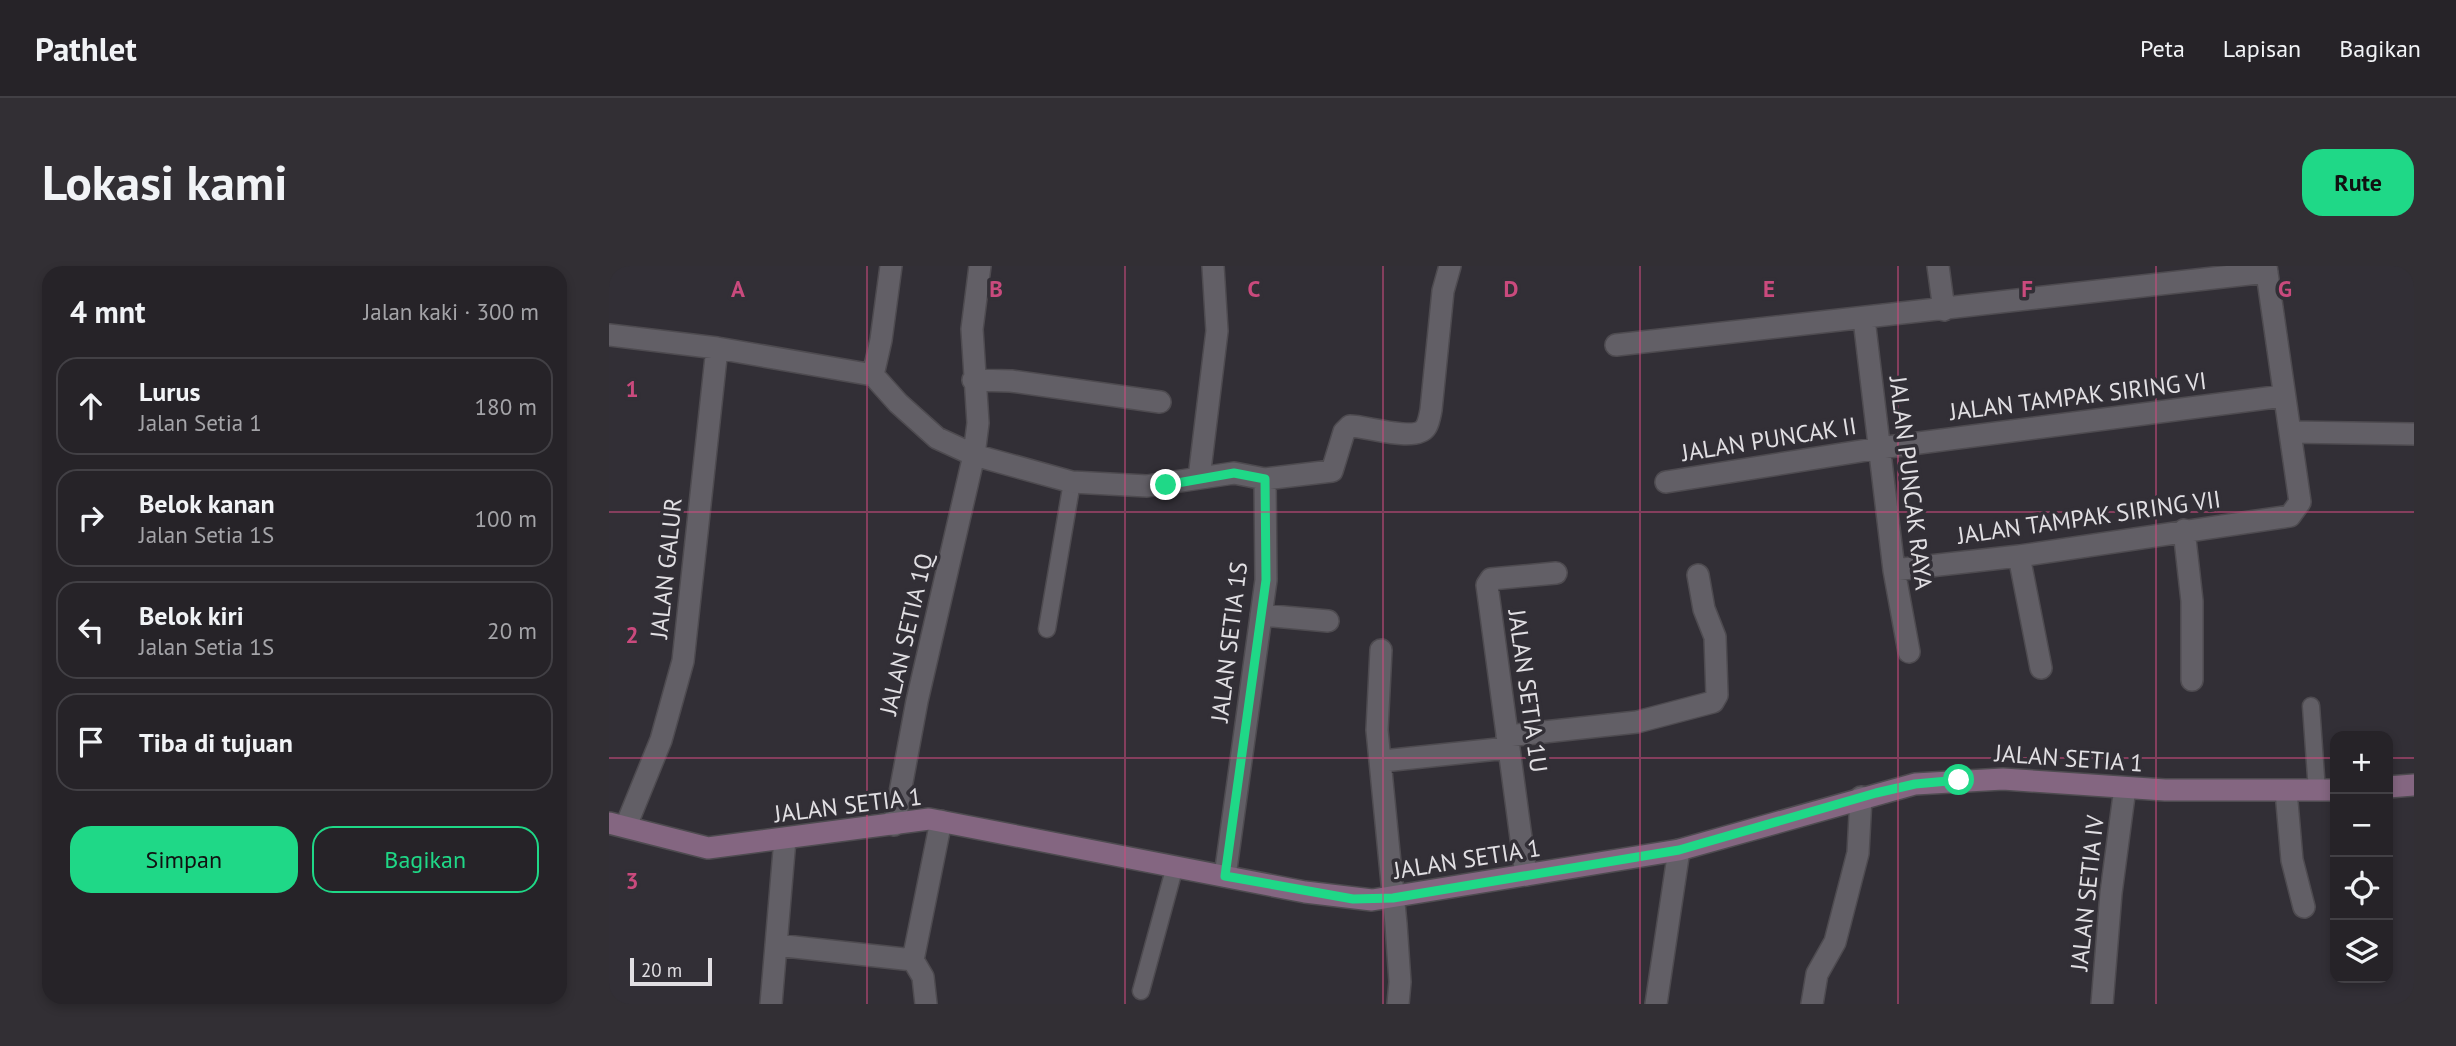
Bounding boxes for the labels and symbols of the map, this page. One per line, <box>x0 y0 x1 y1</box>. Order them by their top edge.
text: A <box>731 274 745 303</box>
text: B <box>989 274 1003 303</box>
text: C <box>1248 274 1261 303</box>
text: D <box>1504 274 1518 303</box>
text: E <box>1763 274 1775 303</box>
text: F <box>2021 274 2033 303</box>
text: G <box>2278 274 2292 303</box>
street label: JALAN TAMPAK SIRING VI <box>1947 365 2208 427</box>
text: 1 <box>625 374 639 403</box>
street label: JALAN PUNCAK RAYA <box>1882 374 1939 591</box>
street label: JALAN PUNCAK II <box>1678 410 1859 468</box>
route end <box>1150 469 1181 500</box>
street label: JALAN TAMPAK SIRING VII <box>1954 483 2223 551</box>
street label: JALAN GALUR <box>643 496 689 641</box>
street label: JALAN SETIA 1Q <box>872 550 940 719</box>
street label: JALAN SETIA 1S <box>1204 560 1254 725</box>
street label: JALAN SETIA 1U <box>1501 607 1555 774</box>
text: 2 <box>625 620 639 649</box>
street label: JALAN SETIA 1 <box>1993 737 2144 779</box>
route start <box>1943 764 1974 795</box>
street label: JALAN SETIA 1 <box>771 781 924 830</box>
street label: JALAN SETIA IV <box>2063 813 2111 973</box>
street label: JALAN SETIA 1 <box>1390 832 1543 886</box>
text: 3 <box>625 866 639 895</box>
scale bar <box>630 955 712 987</box>

